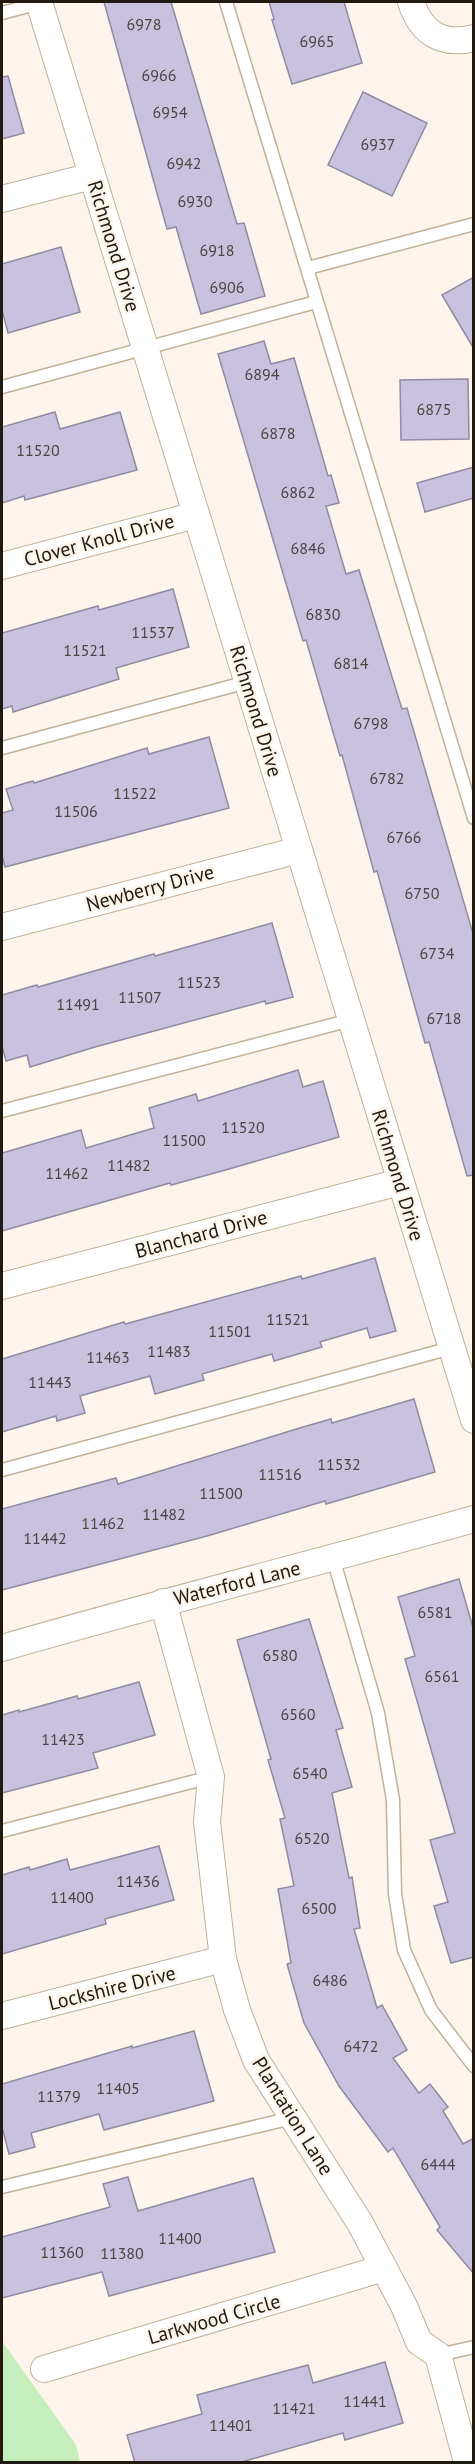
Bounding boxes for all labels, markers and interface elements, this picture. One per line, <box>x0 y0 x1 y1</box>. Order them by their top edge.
house number: 6978 <box>127 14 161 34</box>
house number: 6965 <box>300 31 334 51</box>
house number: 6966 <box>142 65 176 85</box>
house number: 6954 <box>153 102 188 122</box>
house number: 6937 <box>361 134 395 154</box>
house number: 6942 <box>167 153 201 173</box>
street label: Richmond Drive <box>82 177 146 315</box>
house number: 6930 <box>178 191 213 211</box>
house number: 6918 <box>200 240 234 260</box>
house number: 6906 <box>210 277 244 297</box>
house number: 6894 <box>245 364 280 384</box>
house number: 6875 <box>417 399 451 419</box>
house number: 6878 <box>261 423 295 443</box>
house number: 11520 <box>16 440 60 460</box>
house number: 6862 <box>281 482 315 502</box>
street label: Clover Knoll Drive <box>21 507 177 573</box>
house number: 6846 <box>291 538 325 558</box>
house number: 6830 <box>306 604 341 624</box>
house number: 11537 <box>131 622 175 642</box>
house number: 11521 <box>63 640 107 660</box>
street label: Richmond Drive <box>224 642 288 780</box>
house number: 6814 <box>334 653 369 673</box>
house number: 6798 <box>354 713 388 733</box>
house number: 6782 <box>370 768 404 788</box>
house number: 11522 <box>113 783 157 803</box>
house number: 11506 <box>54 801 98 821</box>
house number: 6766 <box>387 827 421 847</box>
street label: Newberry Drive <box>83 858 217 918</box>
house number: 6750 <box>405 883 440 903</box>
house number: 6734 <box>420 943 455 963</box>
house number: 11523 <box>177 972 221 992</box>
house number: 11507 <box>118 987 162 1007</box>
house number: 11491 <box>56 994 100 1014</box>
house number: 6718 <box>427 1008 461 1028</box>
street label: Richmond Drive <box>366 1106 430 1244</box>
house number: 11520 <box>221 1117 265 1137</box>
house number: 11500 <box>162 1130 206 1150</box>
house number: 11482 <box>107 1155 151 1175</box>
house number: 11462 <box>45 1163 89 1183</box>
street label: Blanchard Drive <box>132 1204 270 1264</box>
house number: 11521 <box>266 1309 310 1329</box>
house number: 11501 <box>208 1321 252 1341</box>
house number: 11483 <box>147 1341 191 1361</box>
house number: 11463 <box>86 1347 130 1367</box>
house number: 11443 <box>28 1372 72 1392</box>
house number: 11532 <box>317 1454 361 1474</box>
house number: 11516 <box>258 1464 302 1484</box>
house number: 11500 <box>199 1483 243 1503</box>
house number: 11482 <box>142 1504 186 1524</box>
house number: 11462 <box>81 1513 125 1533</box>
house number: 11442 <box>23 1528 67 1548</box>
street label: Waterford Lane <box>171 1555 303 1611</box>
house number: 6581 <box>418 1602 452 1622</box>
house number: 6580 <box>263 1645 298 1665</box>
house number: 6561 <box>425 1666 459 1686</box>
house number: 6560 <box>281 1704 316 1724</box>
house number: 11423 <box>41 1729 85 1749</box>
house number: 6540 <box>293 1763 328 1783</box>
house number: 6520 <box>295 1828 330 1848</box>
house number: 11436 <box>116 1871 160 1891</box>
house number: 11400 <box>50 1887 94 1907</box>
house number: 6500 <box>302 1898 337 1918</box>
street label: Lockshire Drive <box>46 1960 178 2016</box>
house number: 6486 <box>313 1970 347 1990</box>
house number: 6472 <box>344 2036 378 2056</box>
street label: Plantation Lane <box>246 2052 340 2180</box>
house number: 11405 <box>96 2078 140 2098</box>
house number: 11379 <box>37 2086 81 2106</box>
house number: 6444 <box>421 2154 456 2174</box>
house number: 11400 <box>158 2228 202 2248</box>
house number: 11360 <box>40 2242 84 2262</box>
house number: 11380 <box>100 2243 144 2263</box>
street label: Larkwood Circle <box>145 2288 283 2350</box>
house number: 11441 <box>343 2391 387 2411</box>
house number: 11421 <box>272 2398 316 2418</box>
house number: 11401 <box>209 2415 253 2435</box>

